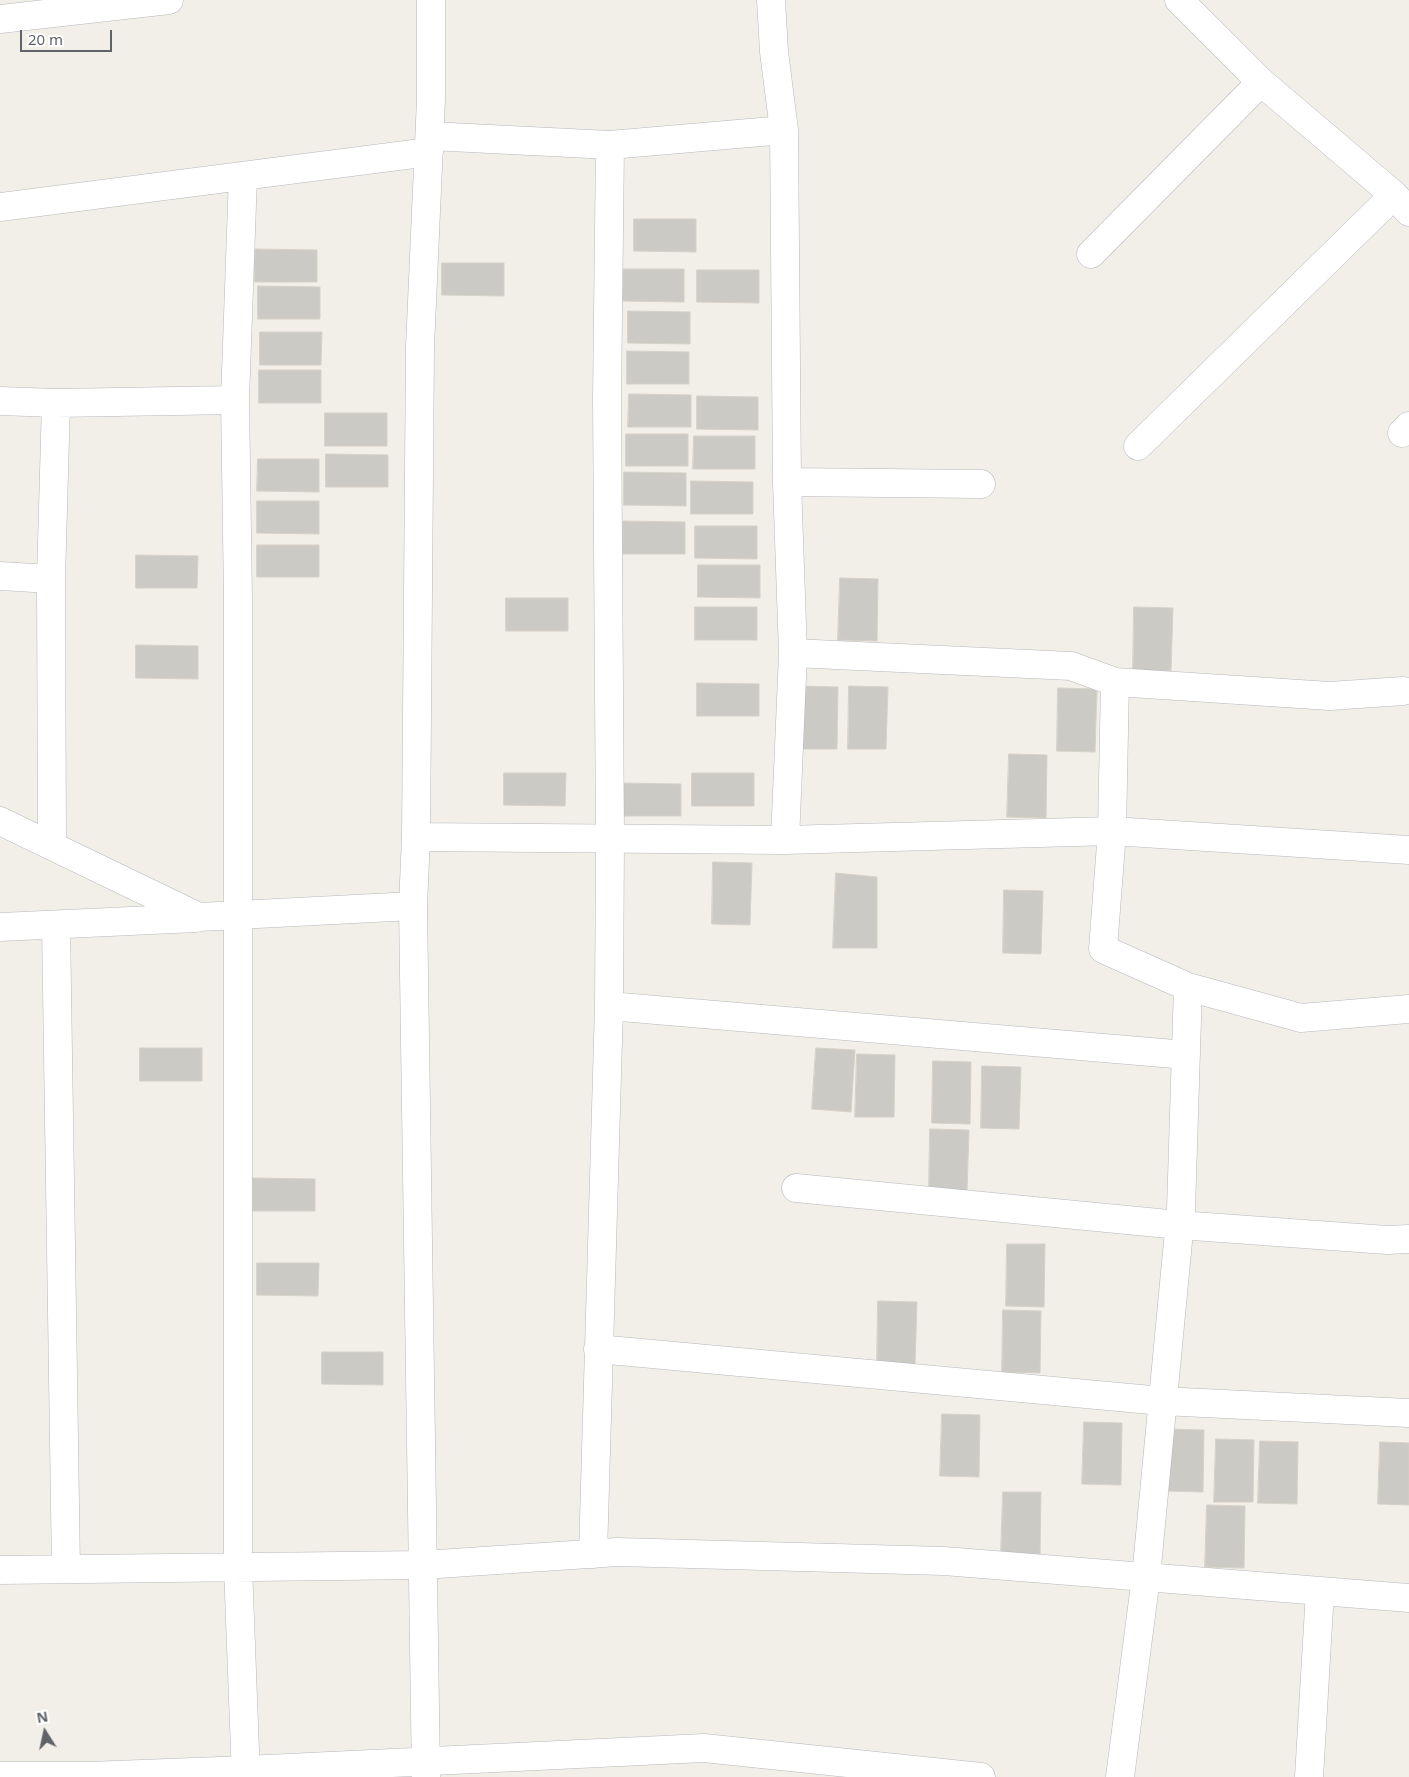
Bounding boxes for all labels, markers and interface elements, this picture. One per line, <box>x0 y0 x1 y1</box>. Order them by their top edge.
scale bar <box>22 20 115 52</box>
text: 20 m <box>28 29 63 49</box>
text: N <box>35 1706 50 1727</box>
north arrow <box>20 1707 70 1757</box>

